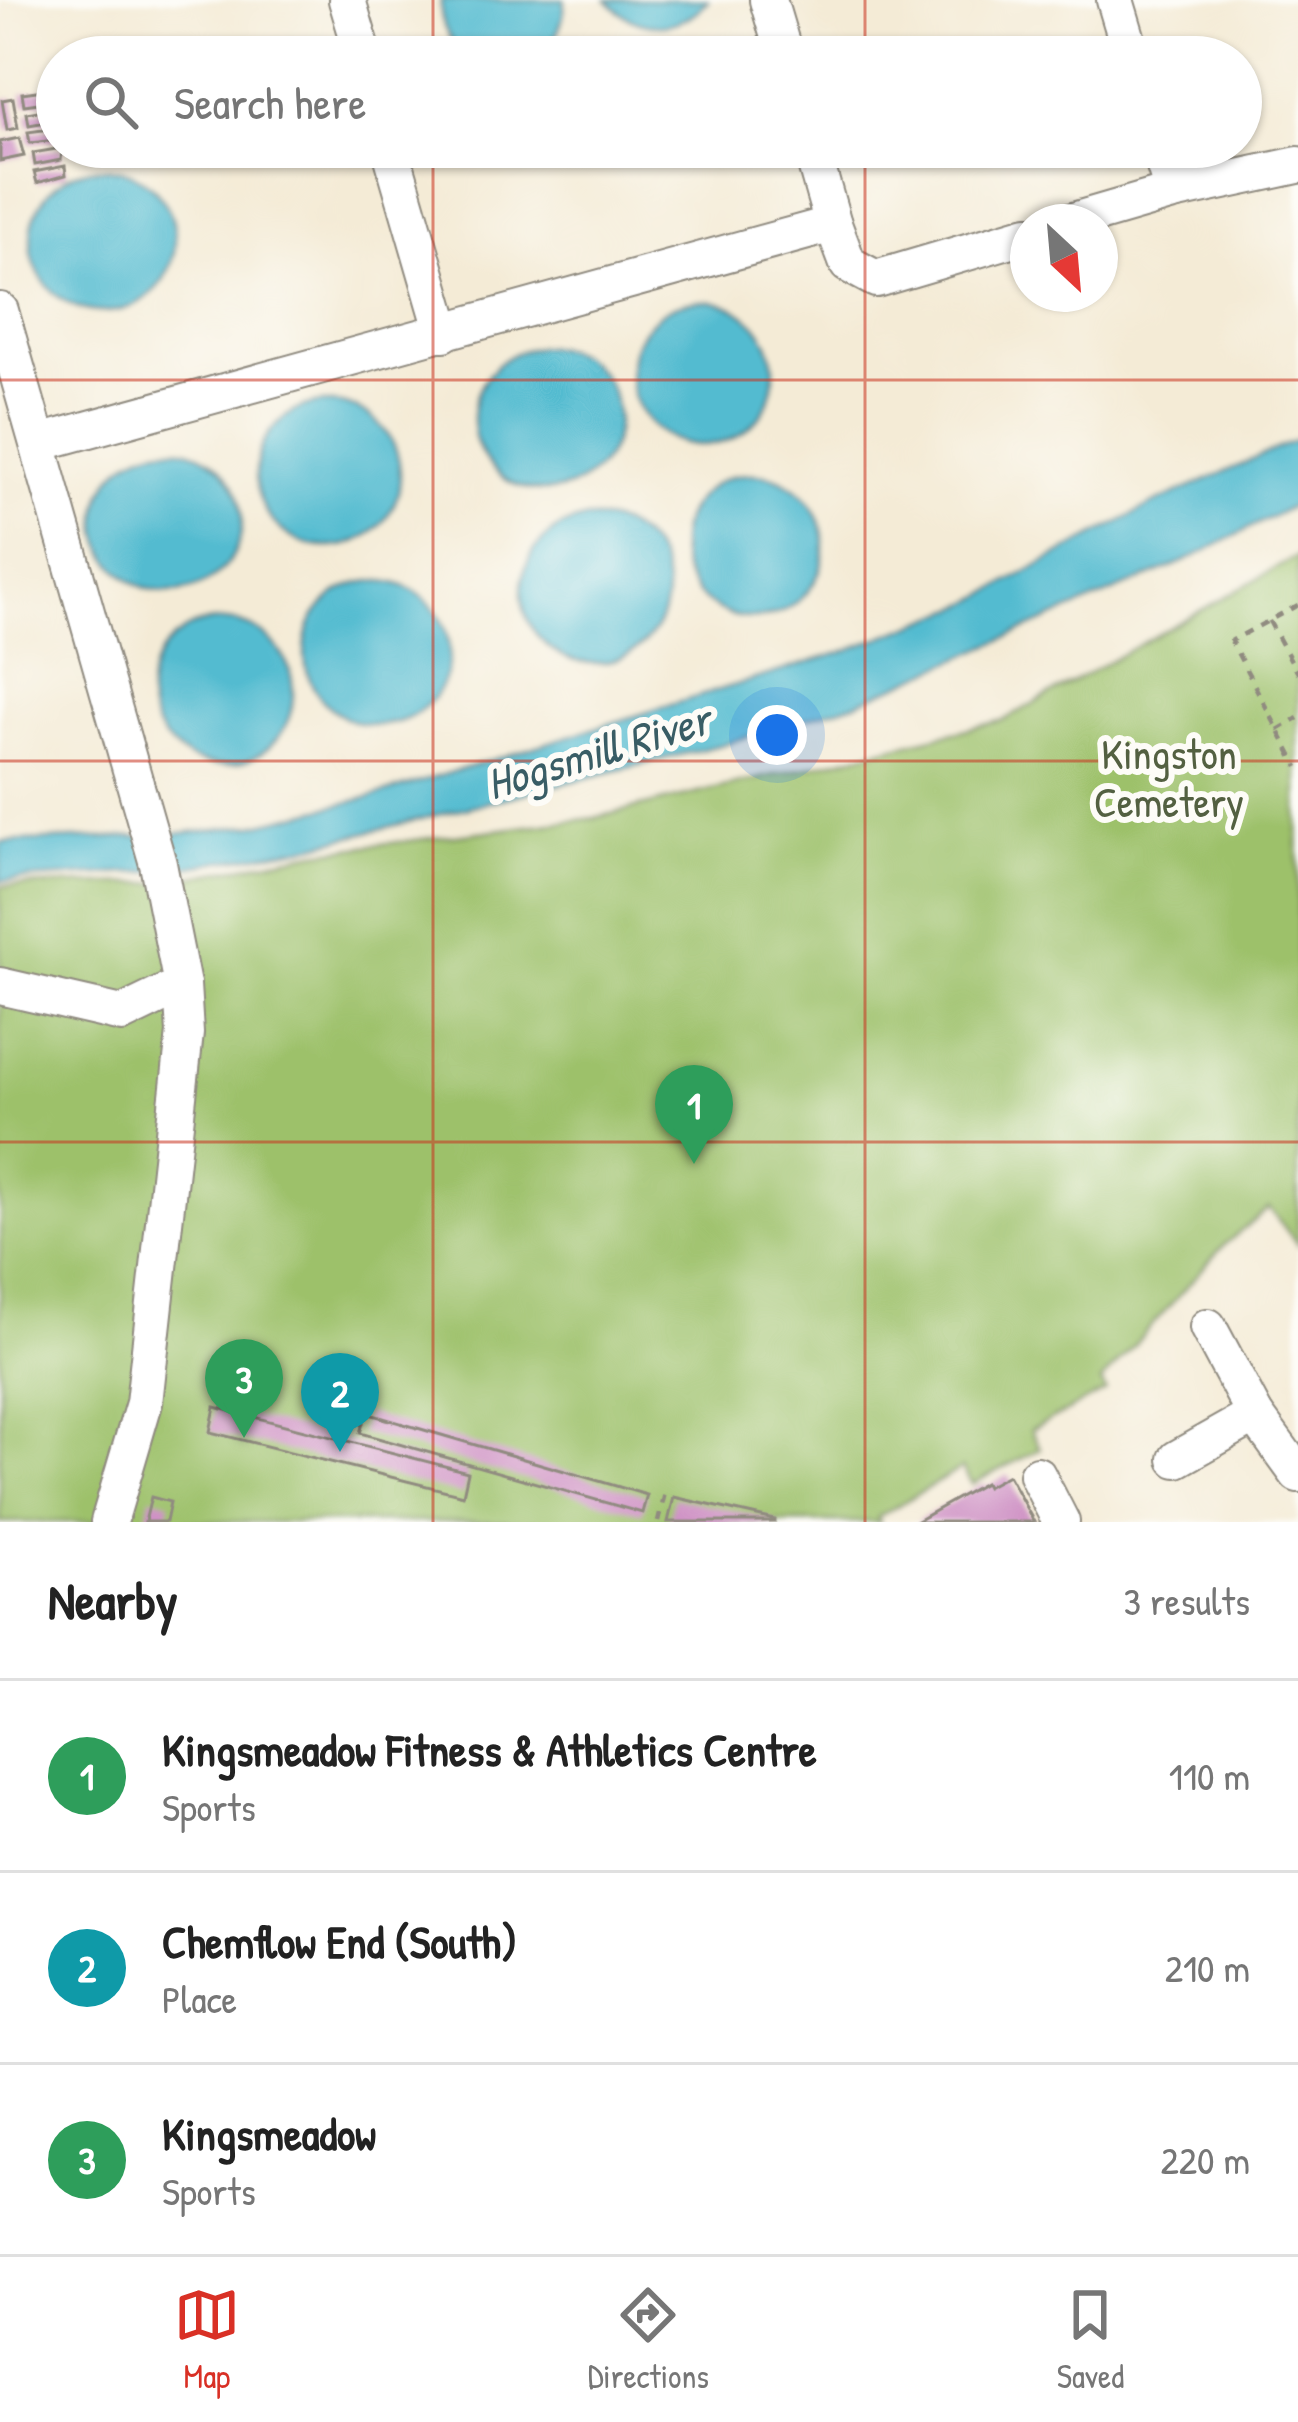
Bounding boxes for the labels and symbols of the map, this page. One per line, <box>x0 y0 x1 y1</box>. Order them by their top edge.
north arrow <box>1010 204 1118 312</box>
water label: Hogsmill River <box>479 686 722 814</box>
your location <box>747 705 807 765</box>
park label: Kingston Cemetery <box>1094 725 1244 830</box>
pin: 1 <box>655 1065 733 1164</box>
pin: 3 <box>205 1339 283 1438</box>
pin: 2 <box>301 1353 379 1452</box>

